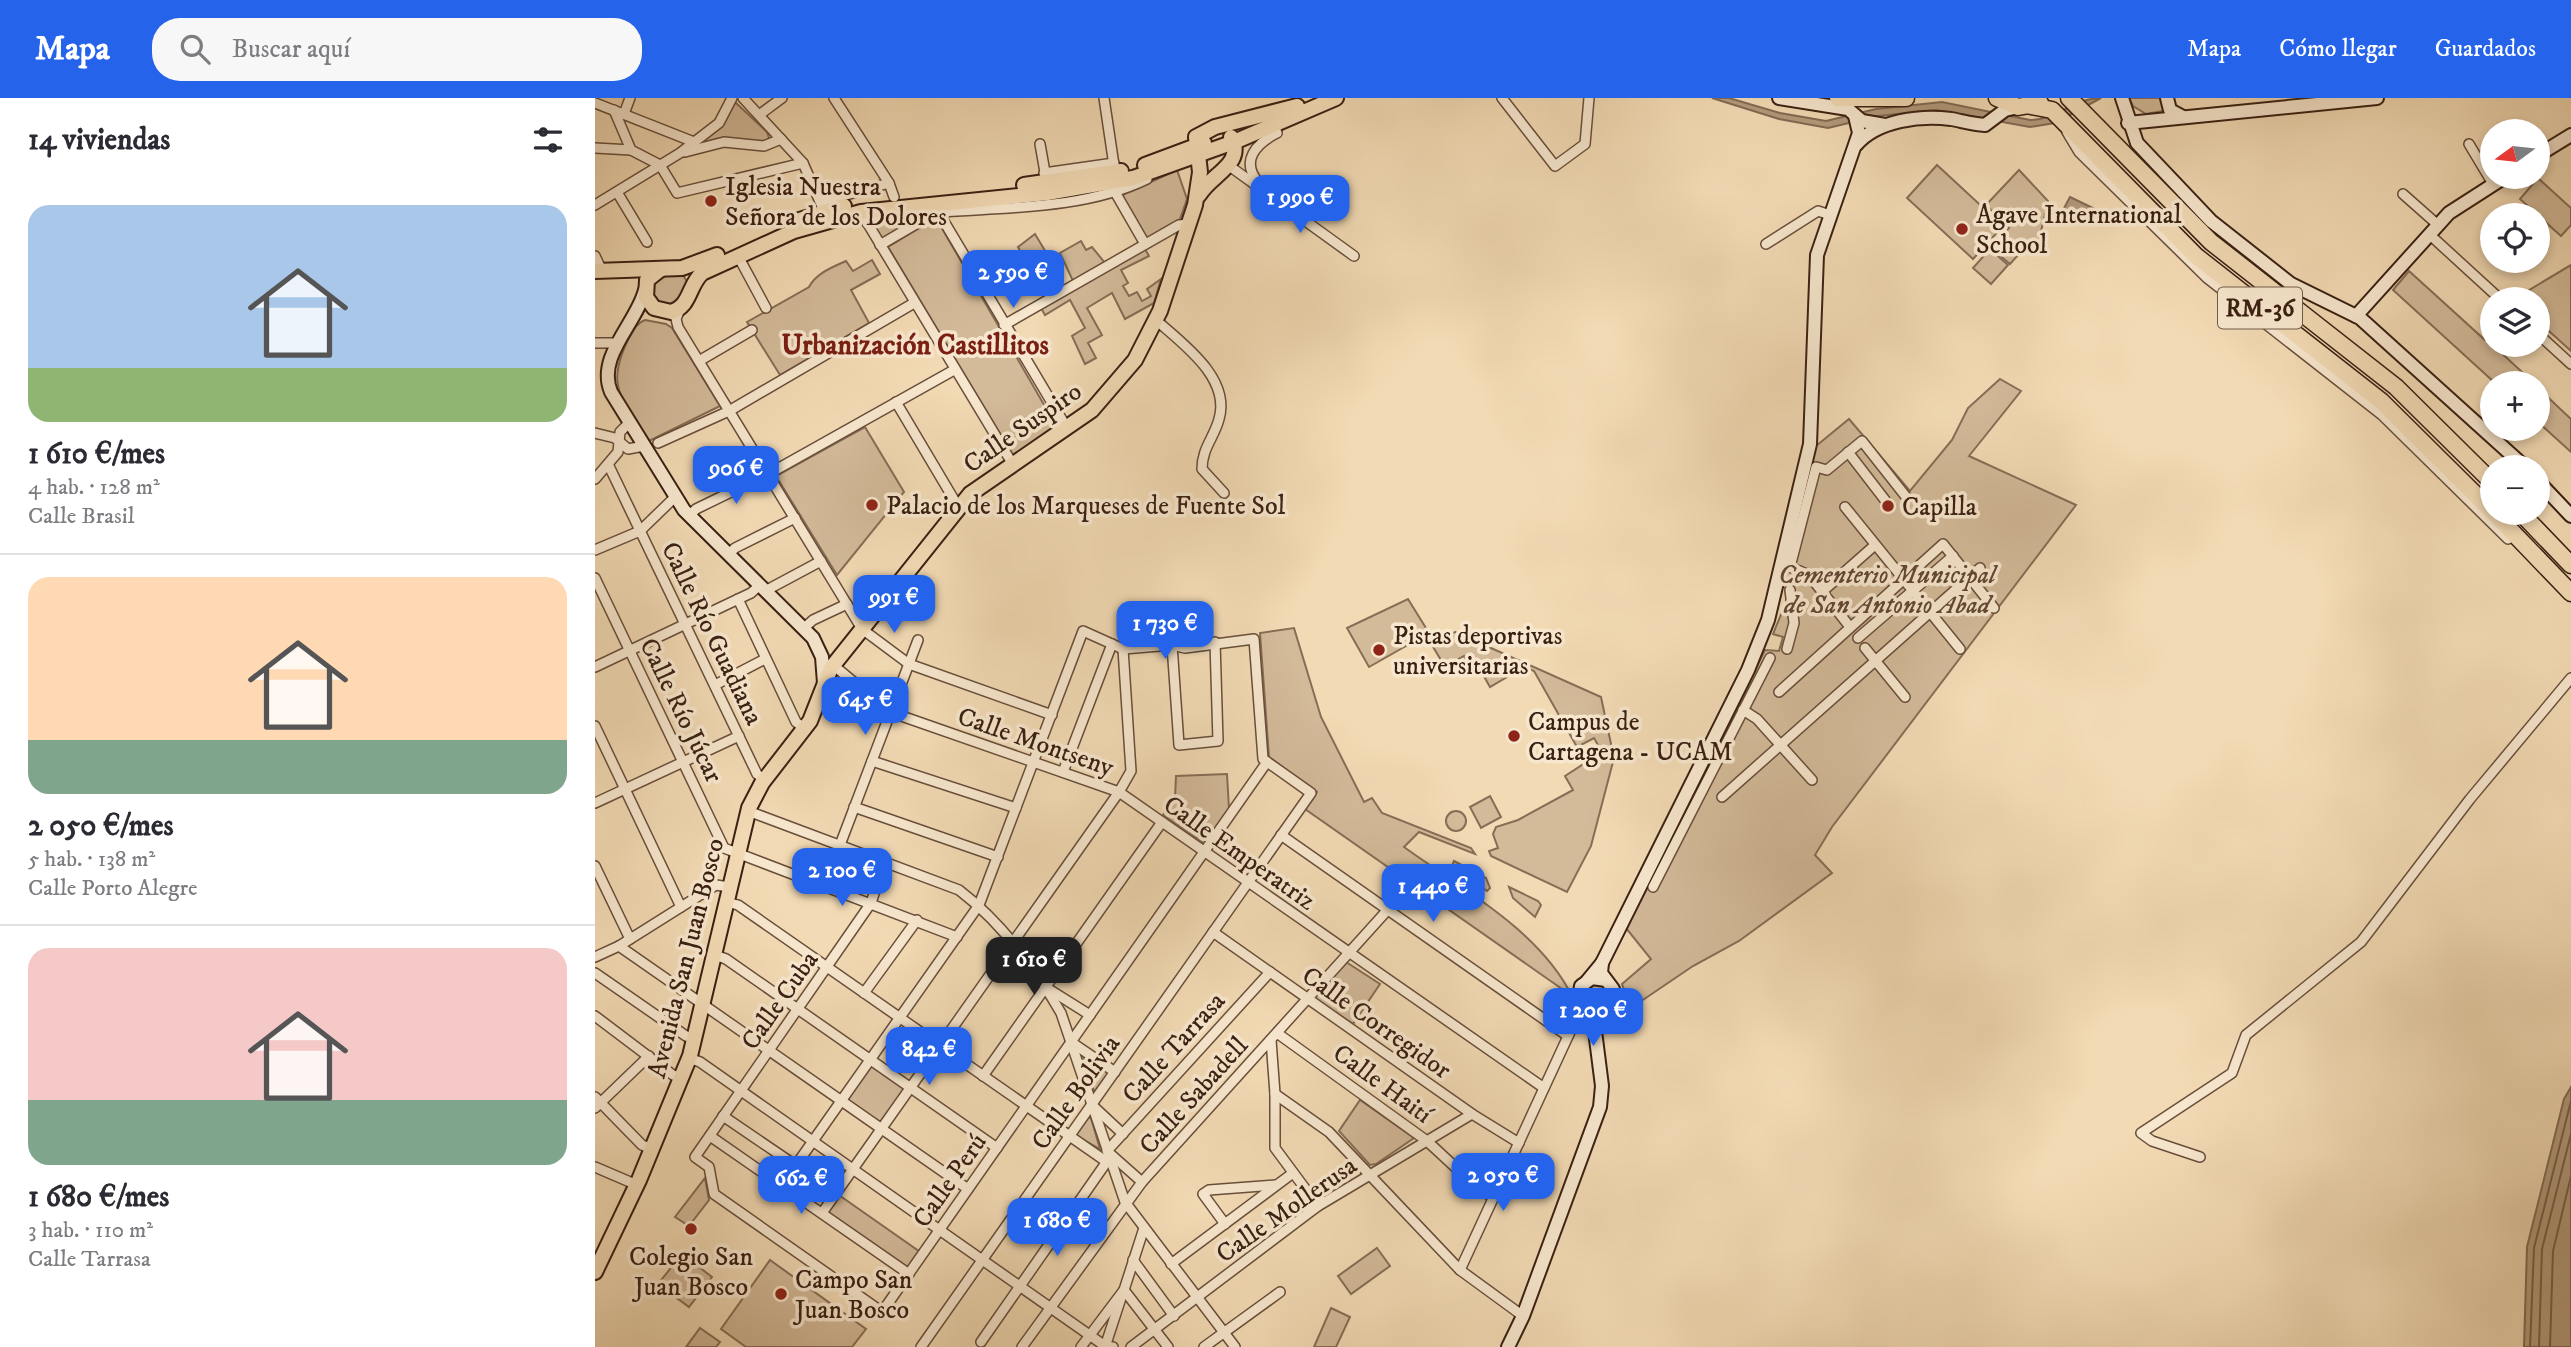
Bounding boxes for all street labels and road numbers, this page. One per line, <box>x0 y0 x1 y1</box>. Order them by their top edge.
road number: RM-36 <box>2218 288 2302 328</box>
street label: Calle Suspiro <box>957 375 1089 481</box>
street label: Calle Río Guadiana <box>653 537 770 731</box>
street label: Calle Río Júcar <box>631 633 730 789</box>
street label: Calle Montseny <box>953 700 1119 785</box>
street label: Calle Emperatriz <box>1156 788 1322 918</box>
street label: Avenida San Juan Bosco <box>641 835 732 1082</box>
street label: Calle Cuba <box>734 945 826 1057</box>
street label: Calle Corregidor <box>1295 960 1457 1087</box>
street label: Calle Tarrasa <box>1115 985 1233 1111</box>
street label: Calle Bolivia <box>1025 1029 1128 1157</box>
street label: Calle Sabadell <box>1133 1030 1256 1162</box>
street label: Calle Haití <box>1326 1037 1439 1132</box>
street label: Calle Perú <box>906 1127 995 1235</box>
street label: Calle Mollerusa <box>1210 1150 1364 1271</box>

